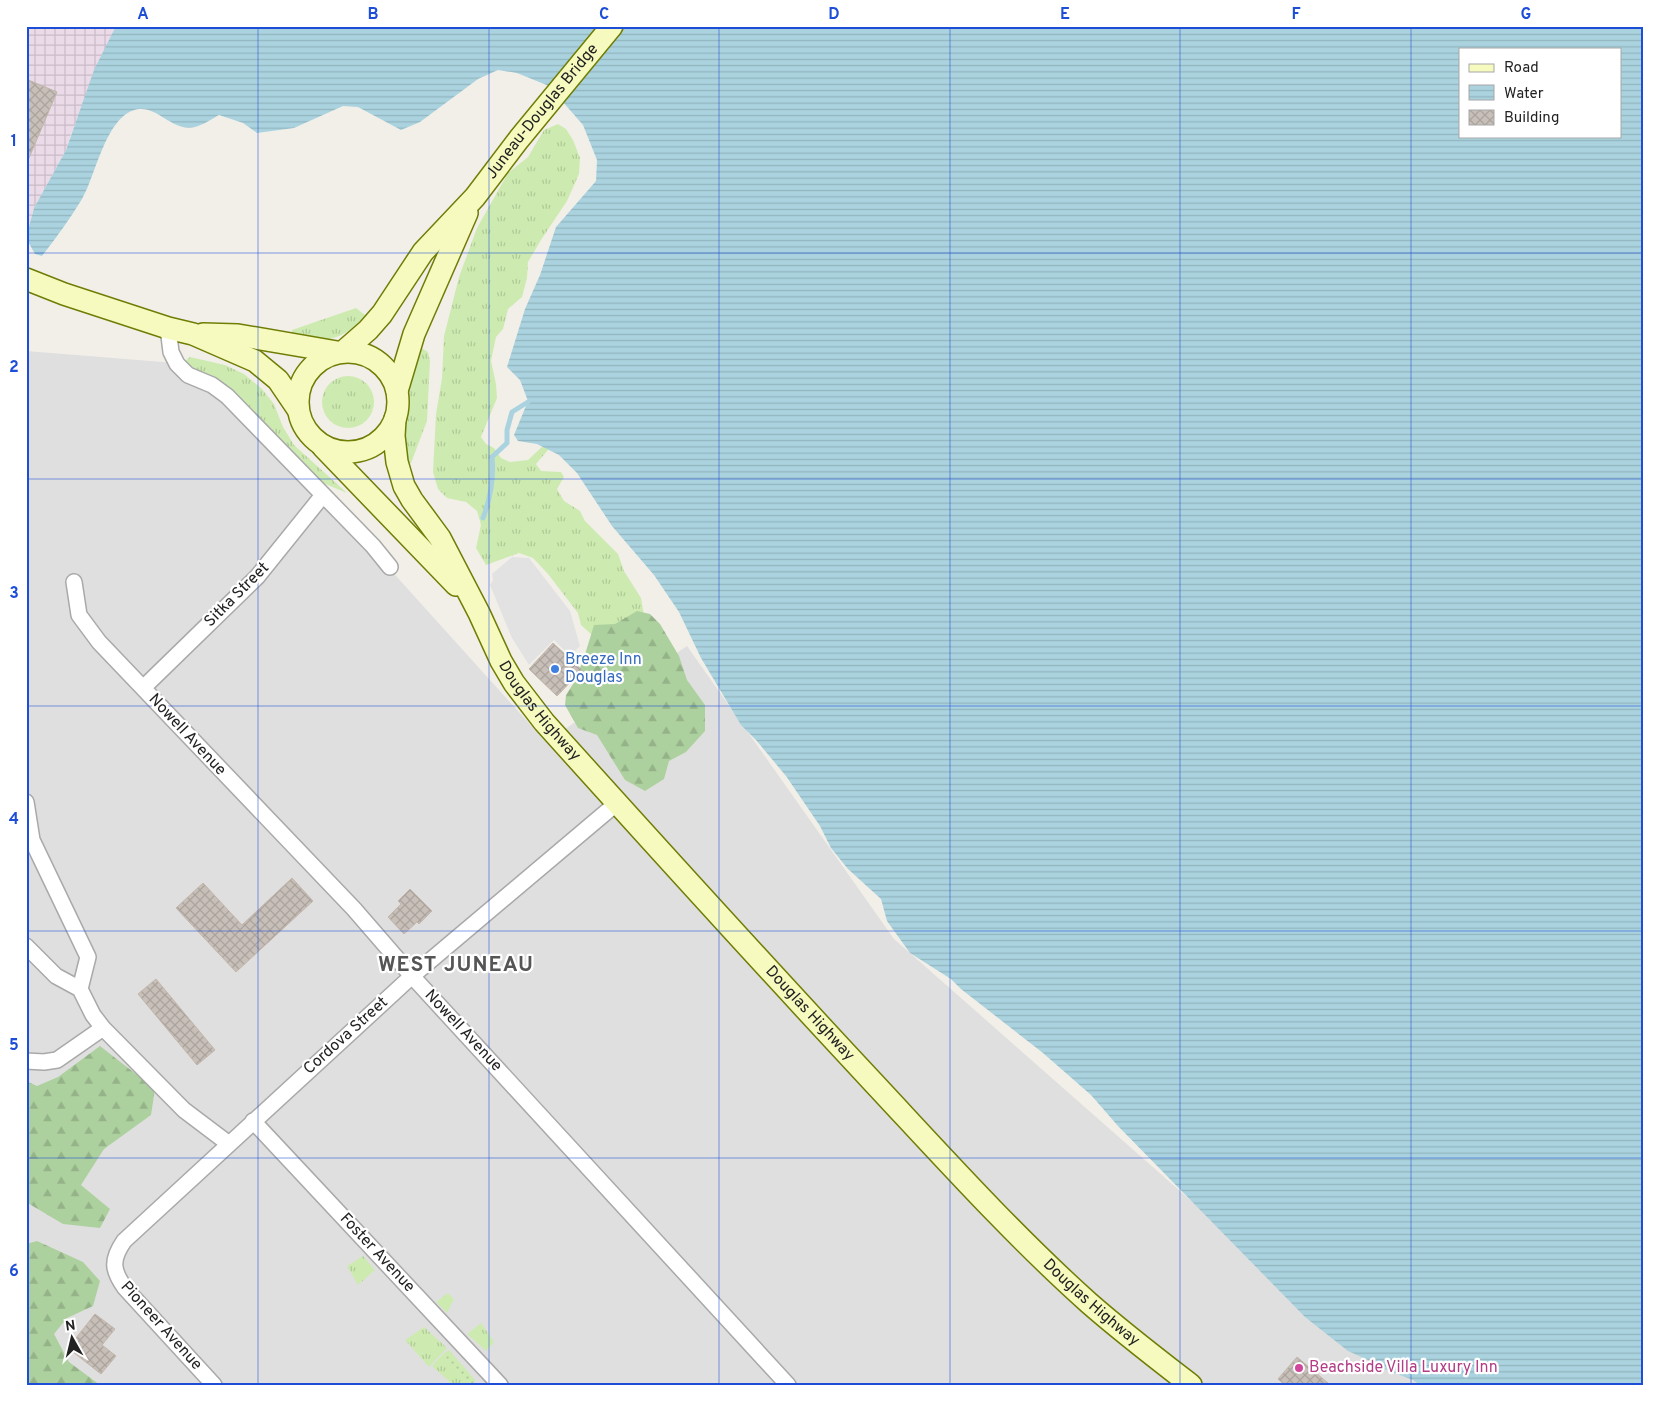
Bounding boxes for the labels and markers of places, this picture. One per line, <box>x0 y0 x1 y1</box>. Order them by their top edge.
place label: Breeze Inn Douglas <box>565 650 642 688</box>
marker: Breeze Inn Douglas <box>549 663 561 675</box>
place label: Beachside Villa Luxury Inn <box>1309 1358 1498 1378</box>
marker: Beachside Villa Luxury Inn <box>1293 1362 1305 1374</box>

